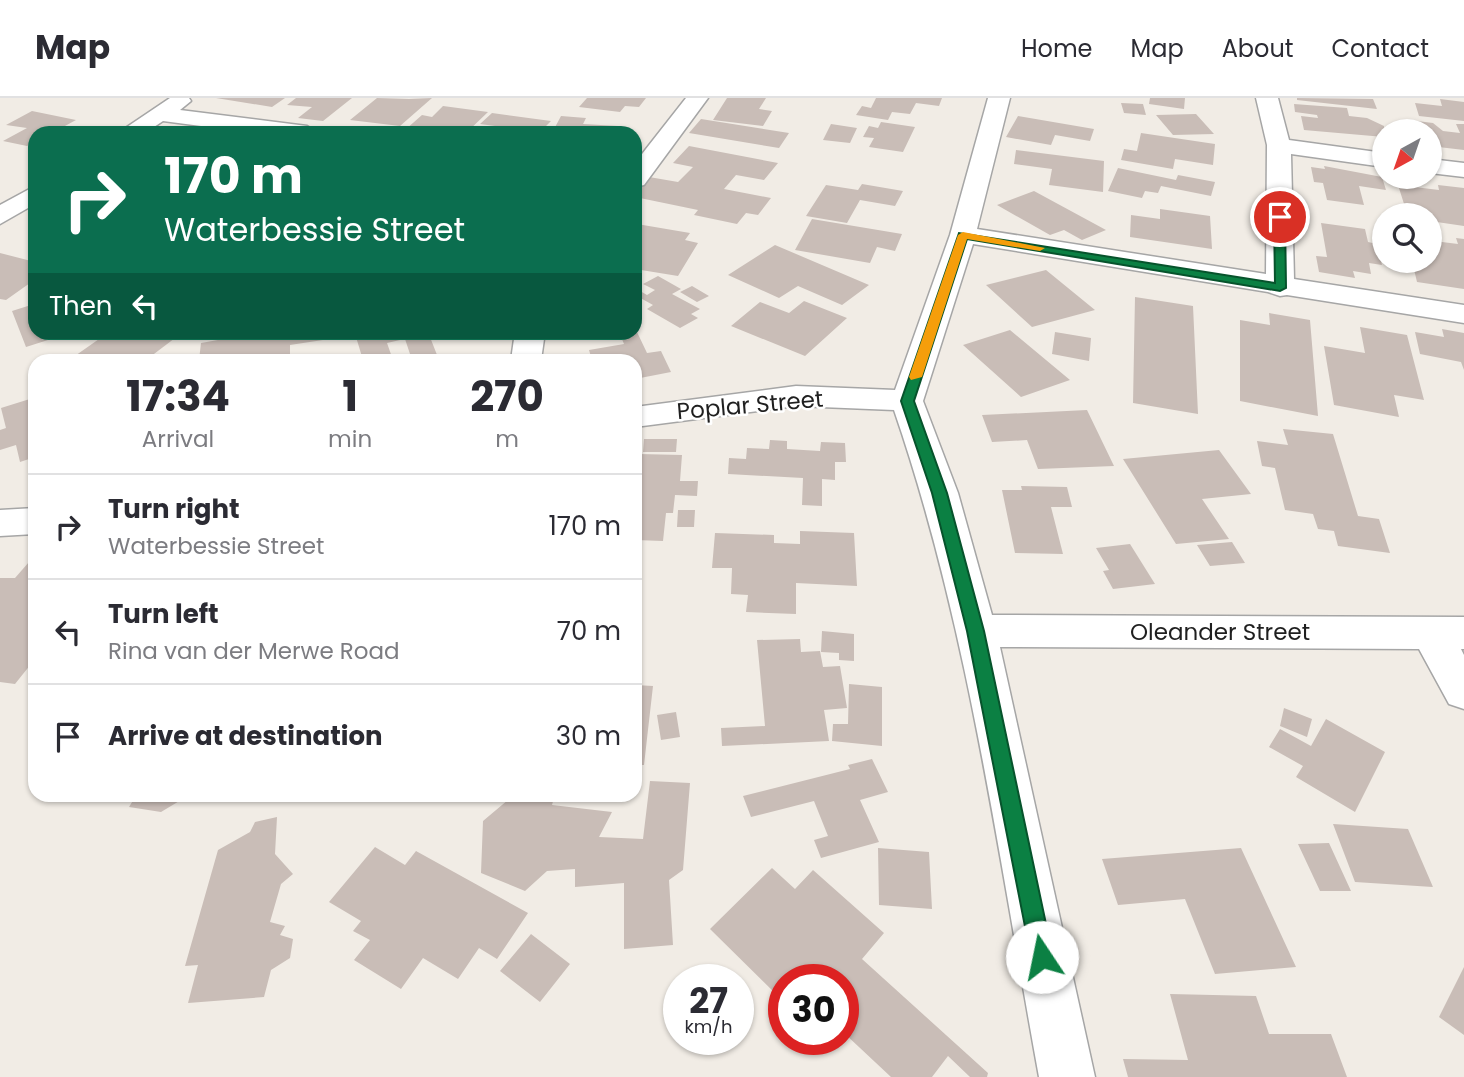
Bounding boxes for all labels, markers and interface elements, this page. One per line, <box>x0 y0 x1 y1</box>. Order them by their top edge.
text: Map <box>35 24 110 71</box>
text: Home <box>1021 32 1093 65</box>
text: Map <box>1131 32 1184 65</box>
text: About <box>1222 32 1293 65</box>
text: Contact <box>1331 32 1429 65</box>
north arrow <box>1372 119 1442 189</box>
map controls <box>1372 119 1442 273</box>
text: 170 m <box>164 142 303 210</box>
icon: right <box>49 154 140 245</box>
pin <box>1250 187 1310 247</box>
icon: arrive <box>1261 198 1299 236</box>
button: search <box>1372 203 1442 273</box>
text: Waterbessie Street <box>164 207 465 252</box>
icon: left <box>126 287 164 325</box>
text: Then <box>49 288 112 324</box>
text: 17:34 <box>126 367 230 426</box>
text: 1 <box>342 367 358 426</box>
text: 270 <box>470 367 544 426</box>
street label: Poplar Street <box>675 383 825 427</box>
text: Arrival <box>142 423 214 455</box>
text: min <box>328 423 372 455</box>
text: m <box>495 423 519 455</box>
text: Turn right <box>108 491 240 527</box>
icon: right <box>49 508 87 546</box>
text: 170 m <box>548 508 621 544</box>
text: Waterbessie Street <box>108 530 324 562</box>
text: Turn left <box>108 596 219 632</box>
icon: left <box>49 613 87 651</box>
text: 70 m <box>557 613 621 649</box>
street label: Oleander Street <box>1130 616 1310 648</box>
text: Rina van der Merwe Road <box>108 635 400 667</box>
icon: arrive <box>49 718 87 756</box>
text: Arrive at destination <box>108 718 383 754</box>
text: 30 m <box>556 718 621 754</box>
position arrow <box>1005 920 1079 994</box>
speed limit sign: 30 <box>768 964 859 1055</box>
text: 27 <box>689 976 728 1025</box>
text: km/h <box>685 1014 732 1039</box>

